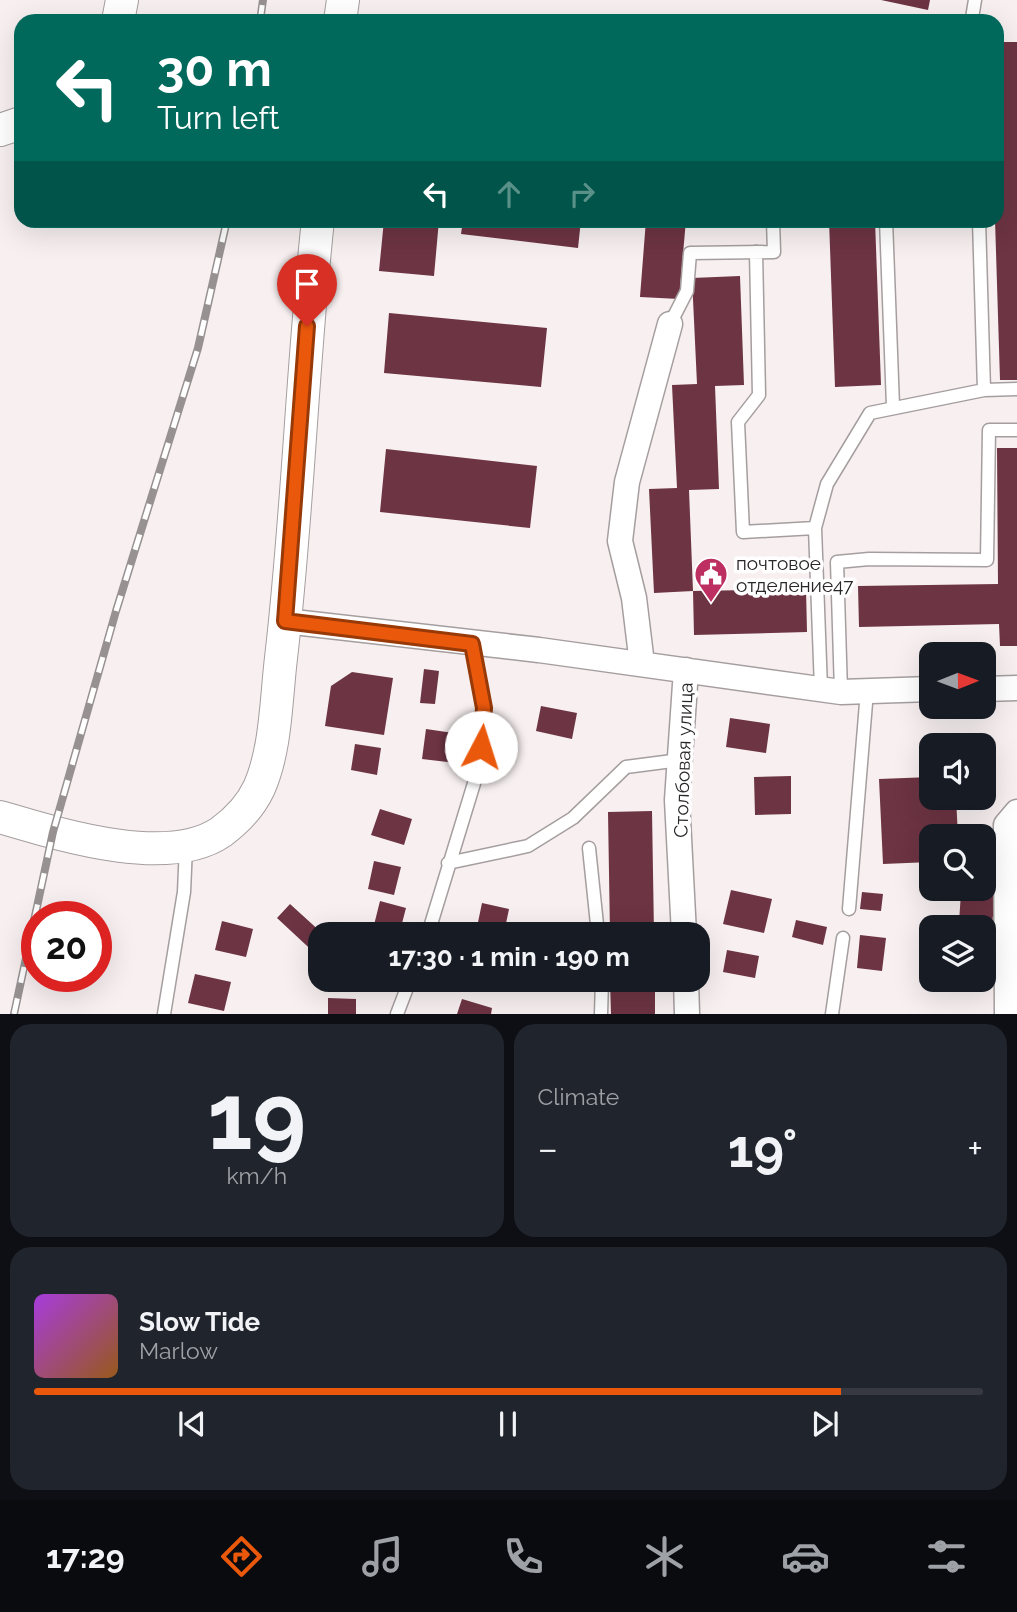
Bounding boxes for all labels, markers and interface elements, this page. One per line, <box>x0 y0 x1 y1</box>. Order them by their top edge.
text: 30 m <box>157 40 272 97</box>
icon: left <box>42 42 133 133</box>
text: Turn left <box>157 99 279 136</box>
icon: left <box>417 175 455 213</box>
icon: ahead <box>490 175 528 213</box>
icon: right <box>563 175 601 213</box>
pin <box>277 254 337 326</box>
icon: arrive <box>288 265 326 303</box>
place label: почтовое отделение47 <box>736 552 854 596</box>
public building icon: почтовое отделение47 <box>692 555 730 604</box>
north arrow <box>919 642 996 719</box>
map controls <box>919 642 996 992</box>
street label: Столбовая улица <box>669 682 697 838</box>
position arrow <box>444 710 518 784</box>
button: sound <box>919 733 996 810</box>
button: search <box>919 824 996 901</box>
speed limit sign: 20 <box>21 901 112 992</box>
button: layers <box>919 915 996 992</box>
text: 17:30 · 1 min · 190 m <box>388 942 630 972</box>
text: 19 <box>207 1063 306 1170</box>
text: Climate <box>538 1083 619 1110</box>
text: 19° <box>728 1118 797 1179</box>
text: − <box>538 1126 558 1171</box>
text: + <box>967 1126 983 1171</box>
text: km/h <box>226 1162 287 1189</box>
text: Slow Tide <box>139 1307 260 1337</box>
text: Marlow <box>139 1337 218 1364</box>
icon: previous <box>173 1405 211 1443</box>
icon: pause <box>489 1405 527 1443</box>
icon: next <box>806 1405 844 1443</box>
icon: directions <box>217 1532 266 1581</box>
icon: music <box>358 1532 407 1581</box>
icon: phone <box>499 1532 548 1581</box>
icon: climate <box>640 1532 689 1581</box>
icon: car <box>781 1532 830 1581</box>
icon: filters <box>922 1532 971 1581</box>
text: 17:29 <box>46 1538 125 1575</box>

